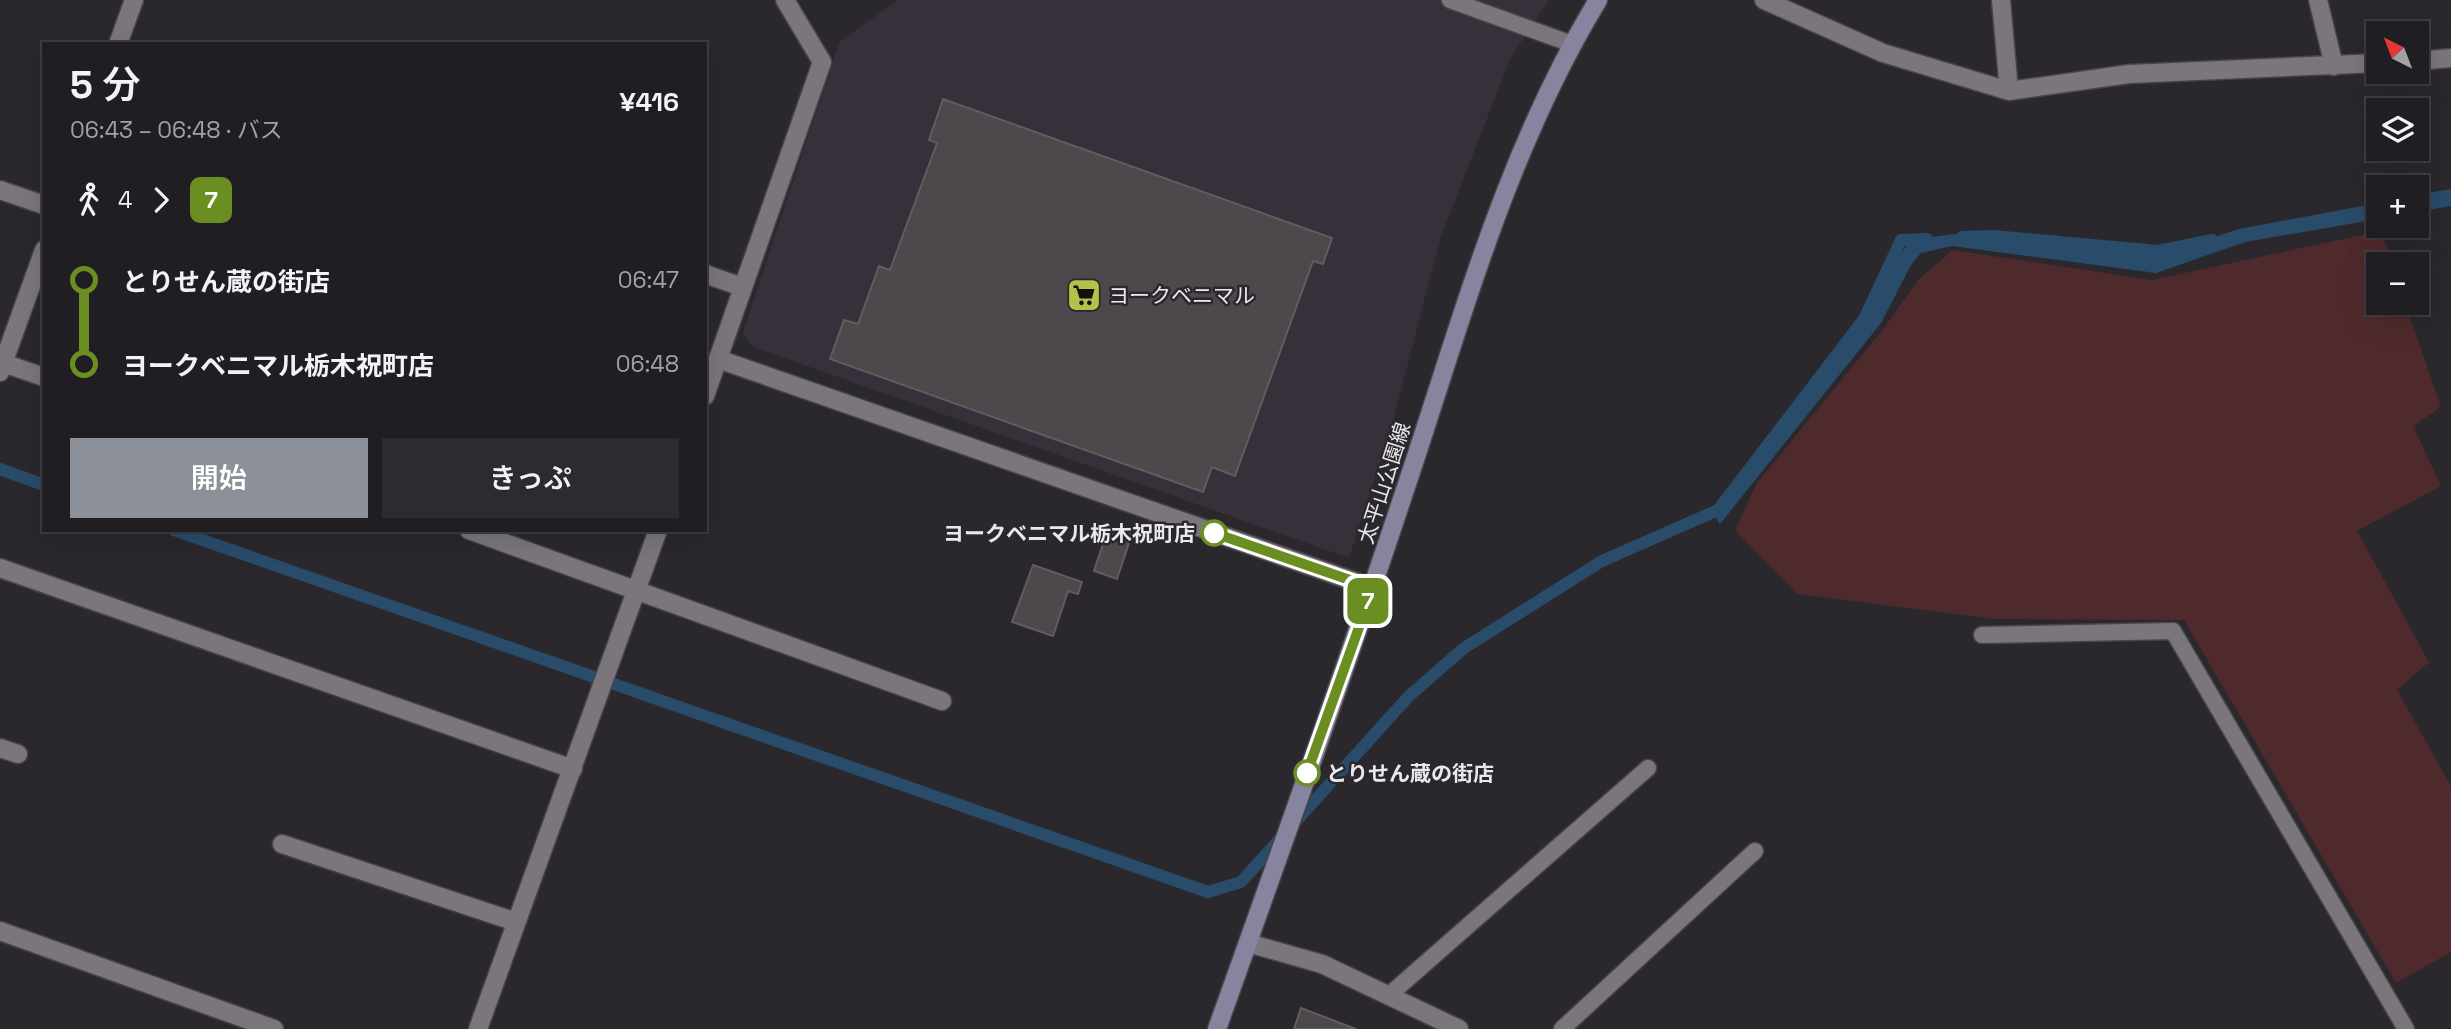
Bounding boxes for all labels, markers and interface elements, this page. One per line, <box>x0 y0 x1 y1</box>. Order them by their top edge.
north arrow <box>2366 21 2429 84</box>
map controls <box>2366 21 2429 315</box>
text: 5 分 <box>70 61 140 109</box>
text: ¥416 <box>620 85 679 119</box>
button: layers <box>2366 98 2429 161</box>
text: 06:43 – 06:48 · バス <box>70 115 283 145</box>
button: + <box>2366 175 2429 238</box>
icon: walk <box>70 181 108 219</box>
icon: forward <box>142 181 180 219</box>
text: 7 <box>204 184 218 215</box>
text: 4 <box>118 185 132 215</box>
button: − <box>2366 252 2429 315</box>
text: とりせん蔵の街店 <box>122 265 330 299</box>
text: 06:47 <box>618 265 679 295</box>
supermarket icon: ヨークベニマル <box>1065 276 1103 314</box>
place label: ヨークベニマル <box>1108 282 1255 309</box>
text: ヨークベニマル栃木祝町店 <box>122 349 434 383</box>
text: 06:48 <box>616 349 679 379</box>
street label: 太平山公園線 <box>1352 419 1416 547</box>
button: 開始 <box>70 438 368 518</box>
button: きっぷ <box>382 438 679 518</box>
place label: ヨークベニマル栃木祝町店 <box>943 520 1195 547</box>
marker: ヨークベニマル栃木祝町店 <box>1201 520 1227 546</box>
line badge: 7 <box>1345 578 1391 624</box>
text: 7 <box>1361 585 1375 616</box>
marker: とりせん蔵の街店 <box>1294 760 1320 786</box>
place label: とりせん蔵の街店 <box>1326 760 1494 787</box>

